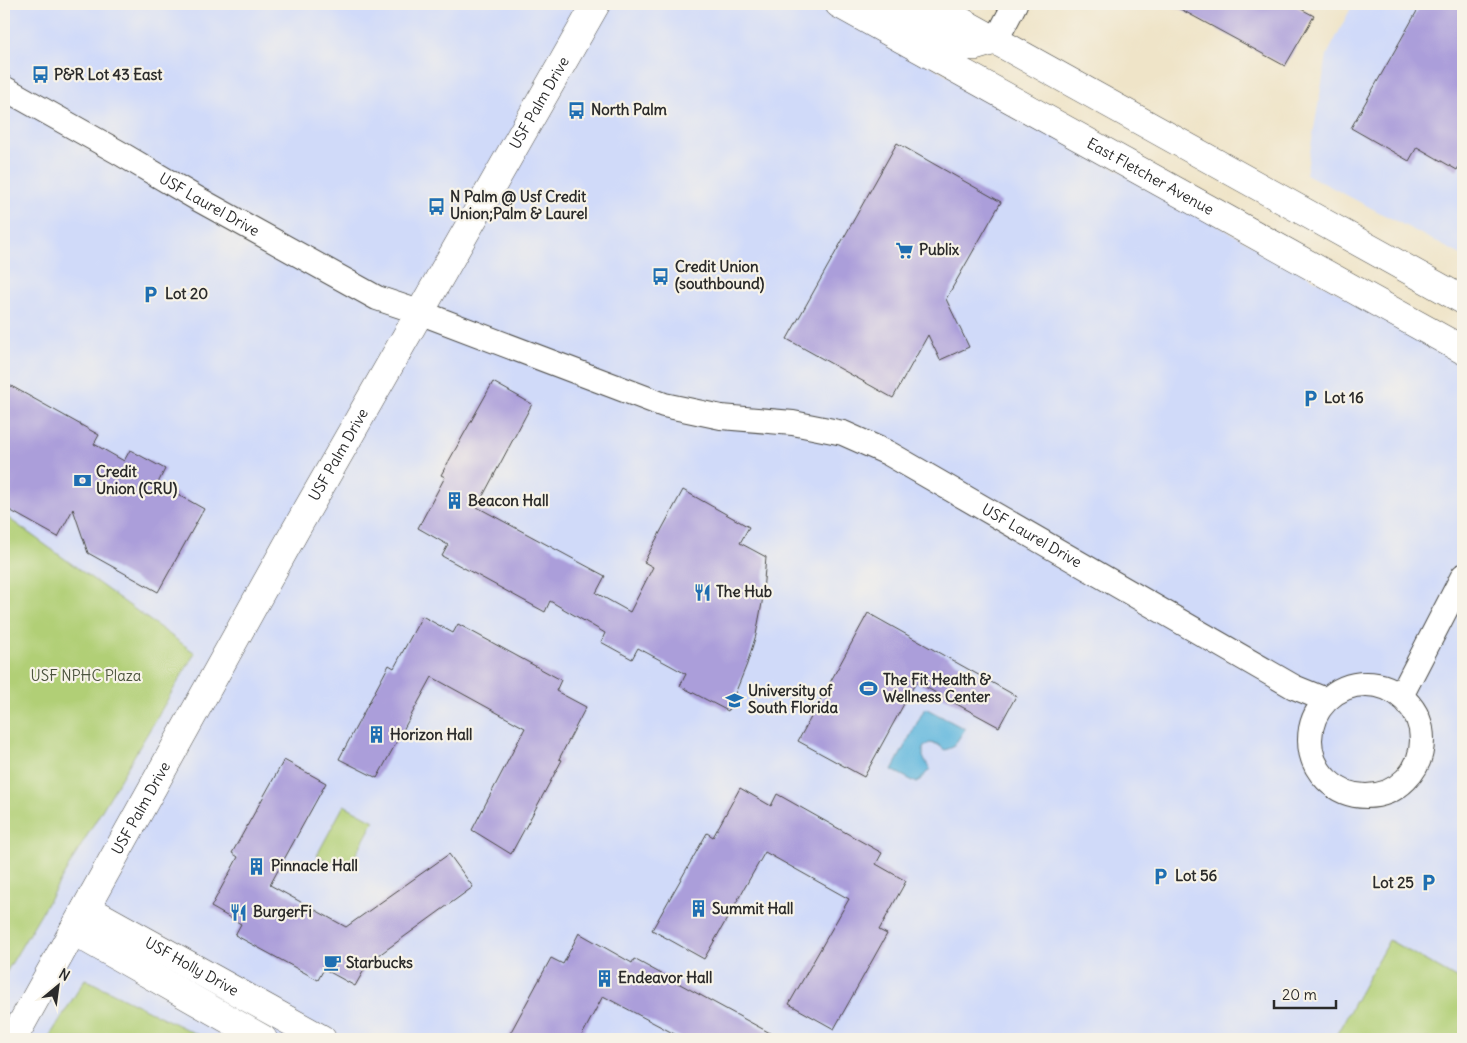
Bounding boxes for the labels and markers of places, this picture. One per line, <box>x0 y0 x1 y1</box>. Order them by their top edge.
bus stop icon: P&R Lot 43 East <box>30 65 50 85</box>
place label: P&R Lot 43 East <box>54 65 163 84</box>
bus stop icon: North Palm <box>567 100 587 120</box>
place label: North Palm <box>591 100 667 119</box>
place label: N Palm @ Usf Credit Union;Palm & Laurel <box>450 187 588 223</box>
bus stop icon: N Palm @ Usf Credit Union;Palm & Laurel <box>426 196 446 216</box>
supermarket icon: Publix <box>895 240 915 260</box>
place label: Publix <box>919 240 960 259</box>
place label: Credit Union (southbound) <box>675 257 765 294</box>
bus stop icon: Credit Union (southbound) <box>651 266 671 286</box>
parking icon: Lot 20 <box>141 284 161 304</box>
place label: Lot 20 <box>165 284 208 303</box>
parking icon: Lot 16 <box>1300 388 1320 408</box>
place label: Lot 16 <box>1324 388 1364 407</box>
place label: Credit Union (CRU) <box>96 462 178 499</box>
bank icon: Credit Union (CRU) <box>72 471 92 491</box>
building icon: Beacon Hall <box>444 491 464 511</box>
place label: Beacon Hall <box>468 491 549 510</box>
restaurant icon: The Hub <box>692 582 712 602</box>
place label: The Hub <box>716 582 772 601</box>
place label: The Fit Health & Wellness Center <box>883 670 992 706</box>
sports icon: The Fit Health & Wellness Center <box>859 679 879 699</box>
place label: University of South Florida <box>748 681 838 717</box>
school or university icon: University of South Florida <box>724 690 744 710</box>
building icon: Horizon Hall <box>366 725 386 745</box>
place label: Horizon Hall <box>390 725 472 744</box>
building icon: Pinnacle Hall <box>247 856 267 876</box>
place label: Pinnacle Hall <box>271 856 358 875</box>
parking icon: Lot 56 <box>1151 866 1171 886</box>
place label: Lot 56 <box>1175 866 1218 885</box>
place label: Lot 25 <box>1372 873 1414 892</box>
parking icon: Lot 25 <box>1418 873 1438 893</box>
building icon: Summit Hall <box>688 899 708 919</box>
place label: Summit Hall <box>712 899 793 918</box>
restaurant icon: BurgerFi <box>229 902 249 922</box>
place label: BurgerFi <box>253 902 312 922</box>
cafe icon: Starbucks <box>322 953 342 973</box>
place label: Starbucks <box>346 953 413 972</box>
building icon: Endeavor Hall <box>594 968 614 988</box>
place label: Endeavor Hall <box>618 968 712 987</box>

